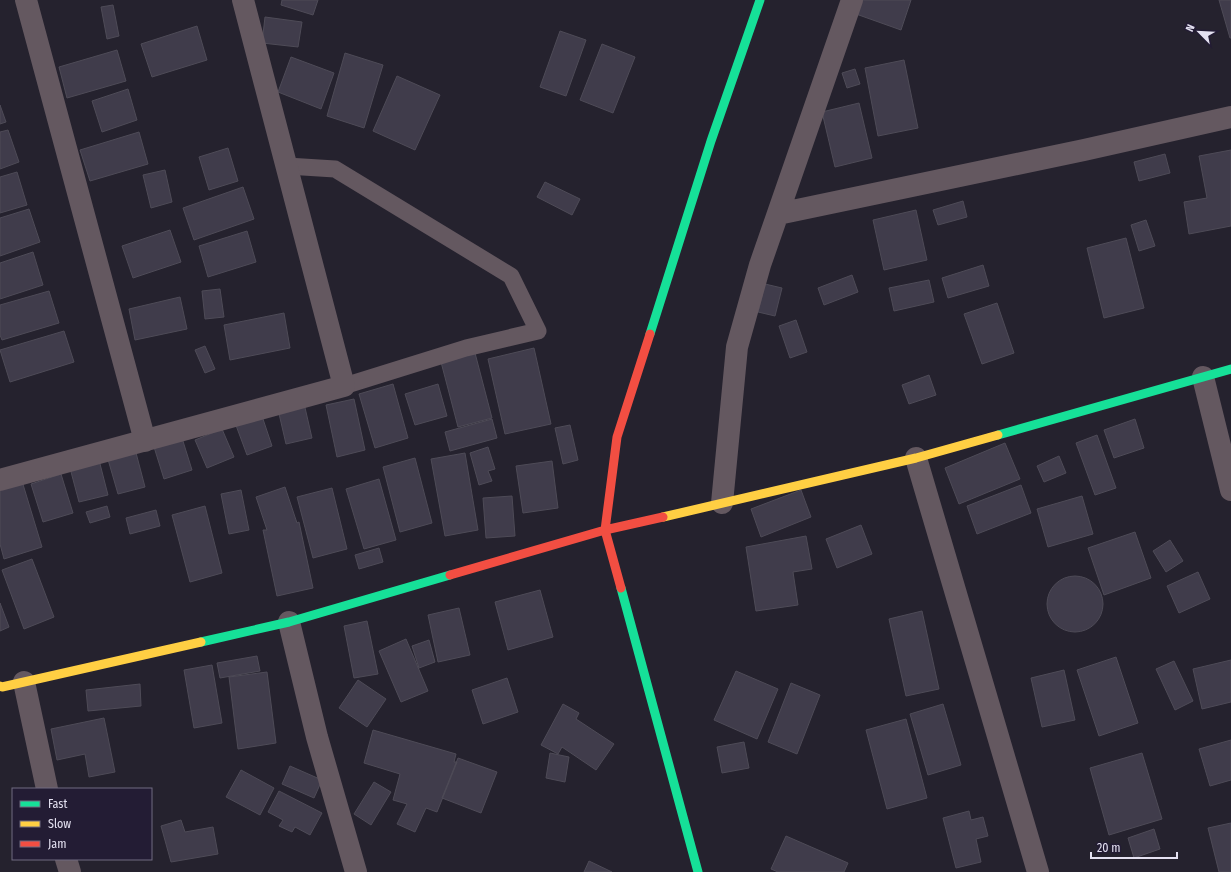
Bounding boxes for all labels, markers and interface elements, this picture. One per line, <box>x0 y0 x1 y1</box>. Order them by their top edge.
north arrow <box>1179 12 1219 52</box>
text: N <box>1183 22 1198 34</box>
legend <box>12 788 152 860</box>
text: Fast <box>48 797 67 811</box>
text: Slow <box>48 817 71 831</box>
scale bar <box>1091 834 1177 860</box>
text: Jam <box>48 837 66 851</box>
text: 20 m <box>1097 841 1121 855</box>

